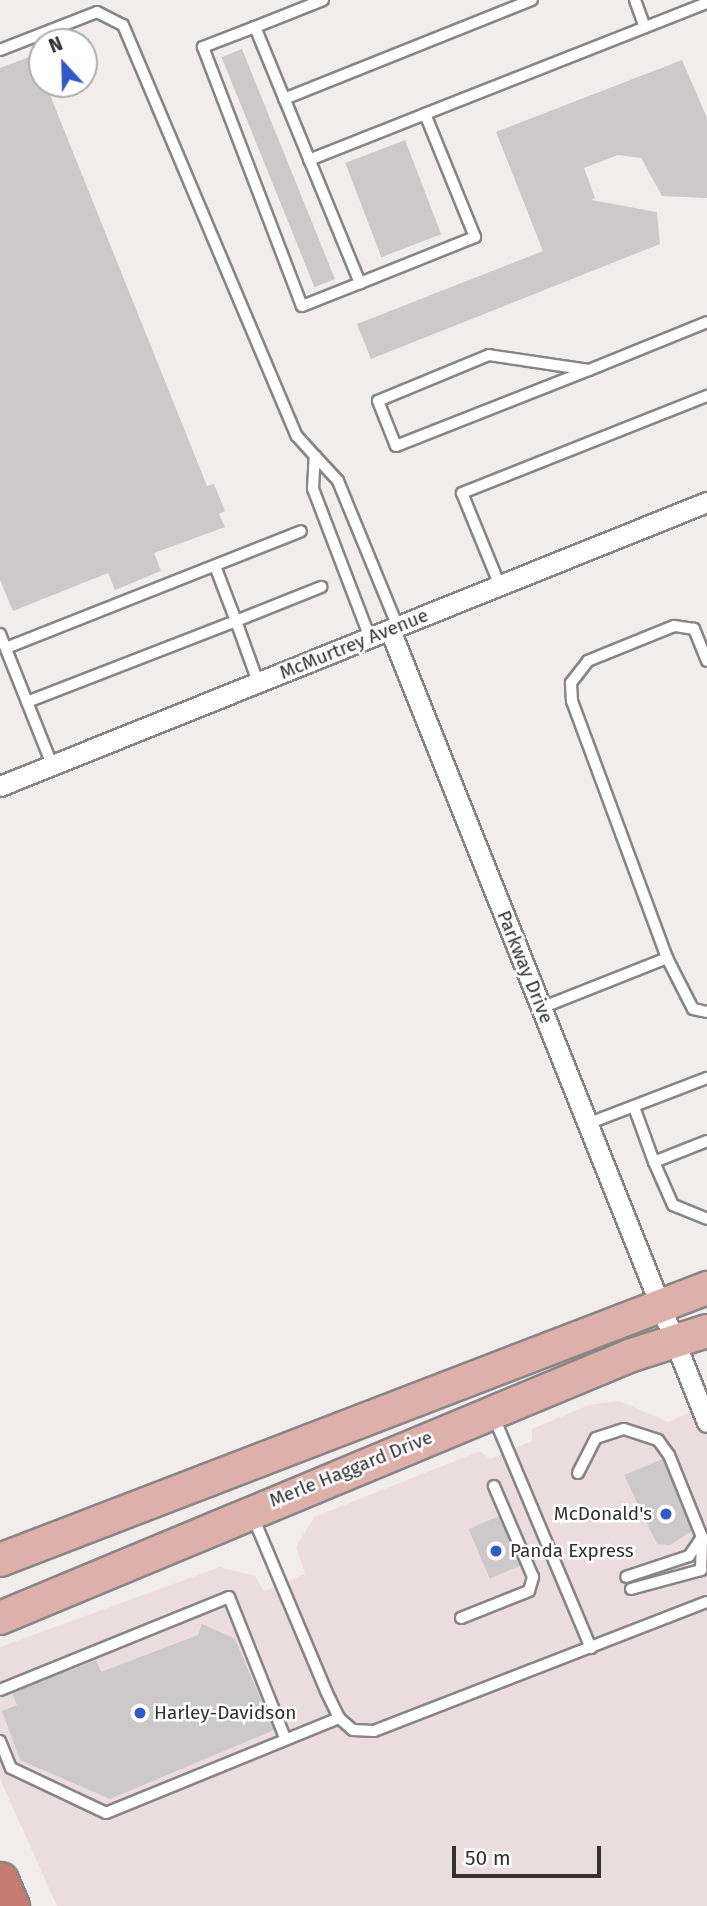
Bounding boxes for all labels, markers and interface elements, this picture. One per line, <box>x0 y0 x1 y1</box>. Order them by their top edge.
north arrow <box>28 28 98 98</box>
text: N <box>46 32 66 58</box>
street label: McMurtrey Avenue <box>276 604 432 684</box>
street label: Parkway Drive <box>492 907 558 1027</box>
street label: Merle Haggard Drive <box>266 1426 436 1512</box>
place label: McDonald's <box>554 1503 652 1525</box>
marker: McDonald's <box>658 1506 674 1522</box>
place label: Panda Express <box>510 1540 634 1562</box>
marker: Panda Express <box>488 1543 504 1559</box>
place label: Harley-Davidson <box>154 1702 296 1724</box>
marker: Harley-Davidson <box>132 1705 148 1721</box>
scale bar <box>455 1832 604 1876</box>
text: 50 m <box>465 1845 511 1871</box>

